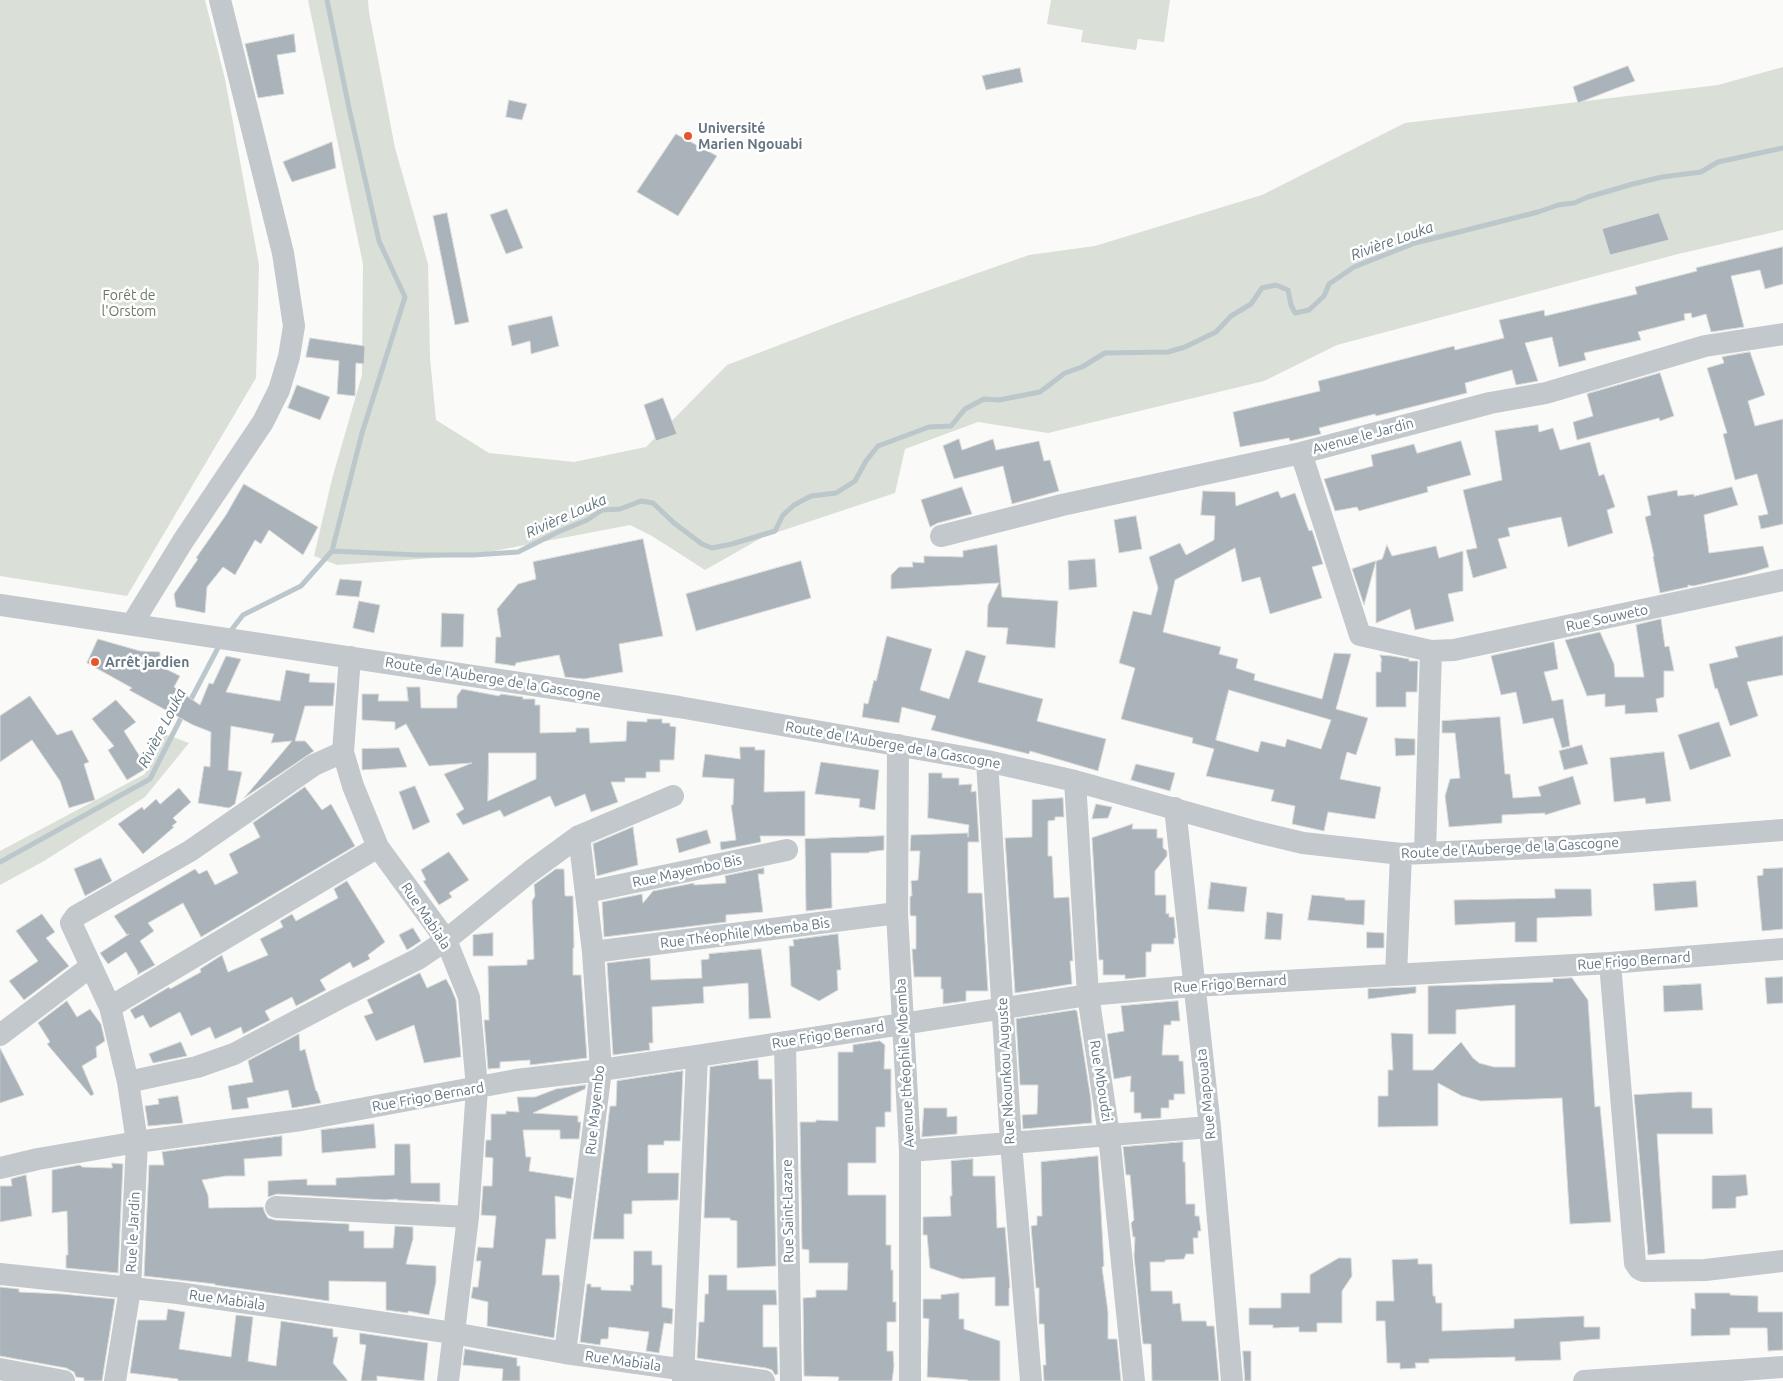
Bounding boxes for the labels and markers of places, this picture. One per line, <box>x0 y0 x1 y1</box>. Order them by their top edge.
place label: Université Marien Ngouabi <box>698 120 802 152</box>
marker: Université Marien Ngouabi <box>682 130 694 142</box>
place label: Arrêt jardien <box>105 654 189 670</box>
marker: Arrêt jardien <box>89 656 101 668</box>

